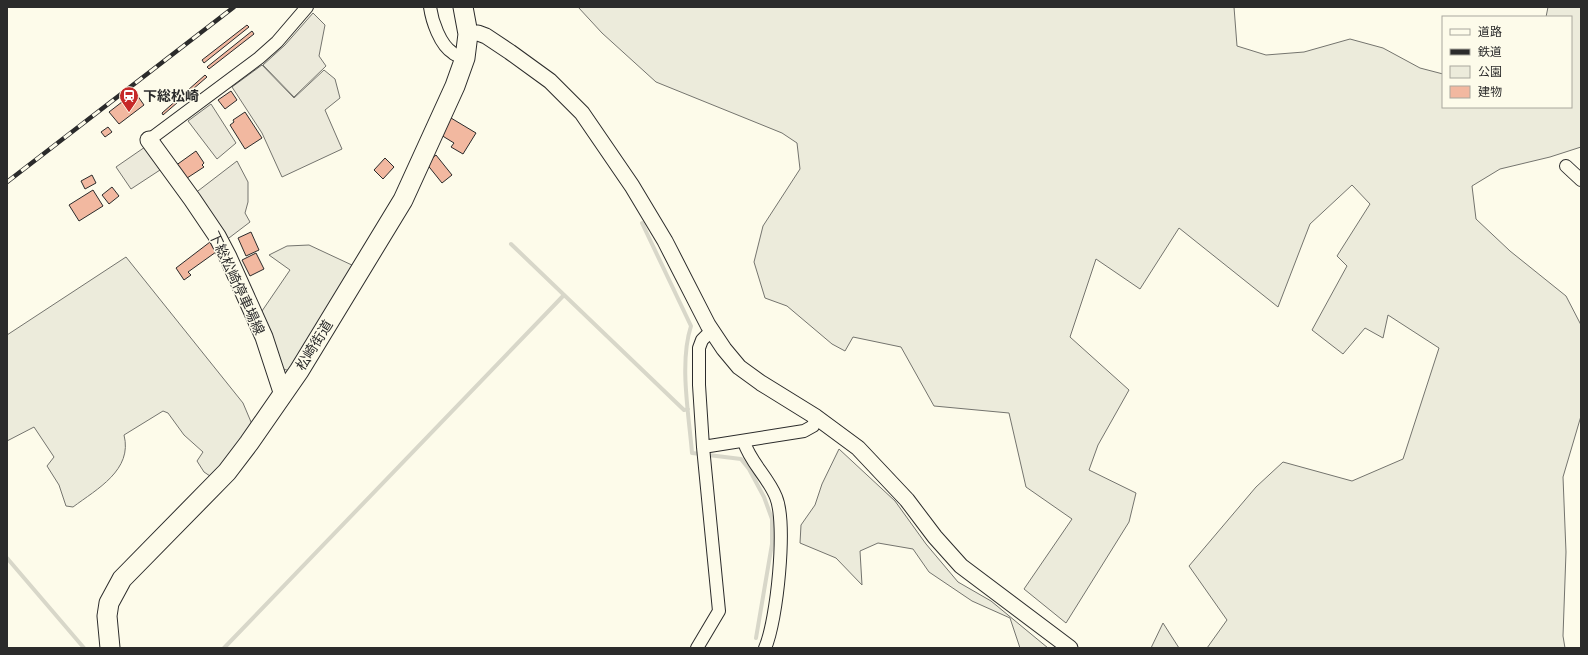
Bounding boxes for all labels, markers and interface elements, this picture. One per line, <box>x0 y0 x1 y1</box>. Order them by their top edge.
legend <box>1442 16 1572 108</box>
text: 道路 <box>1478 24 1502 39</box>
text: 鉄道 <box>1478 44 1502 59</box>
text: 公園 <box>1478 64 1502 79</box>
text: 建物 <box>1478 84 1502 99</box>
station icon: 下総松崎 <box>118 85 140 113</box>
place label: 下総松崎 <box>143 87 199 104</box>
street label: 下総松崎停車場線 <box>206 228 269 337</box>
street label: 松崎街道 <box>292 316 336 373</box>

